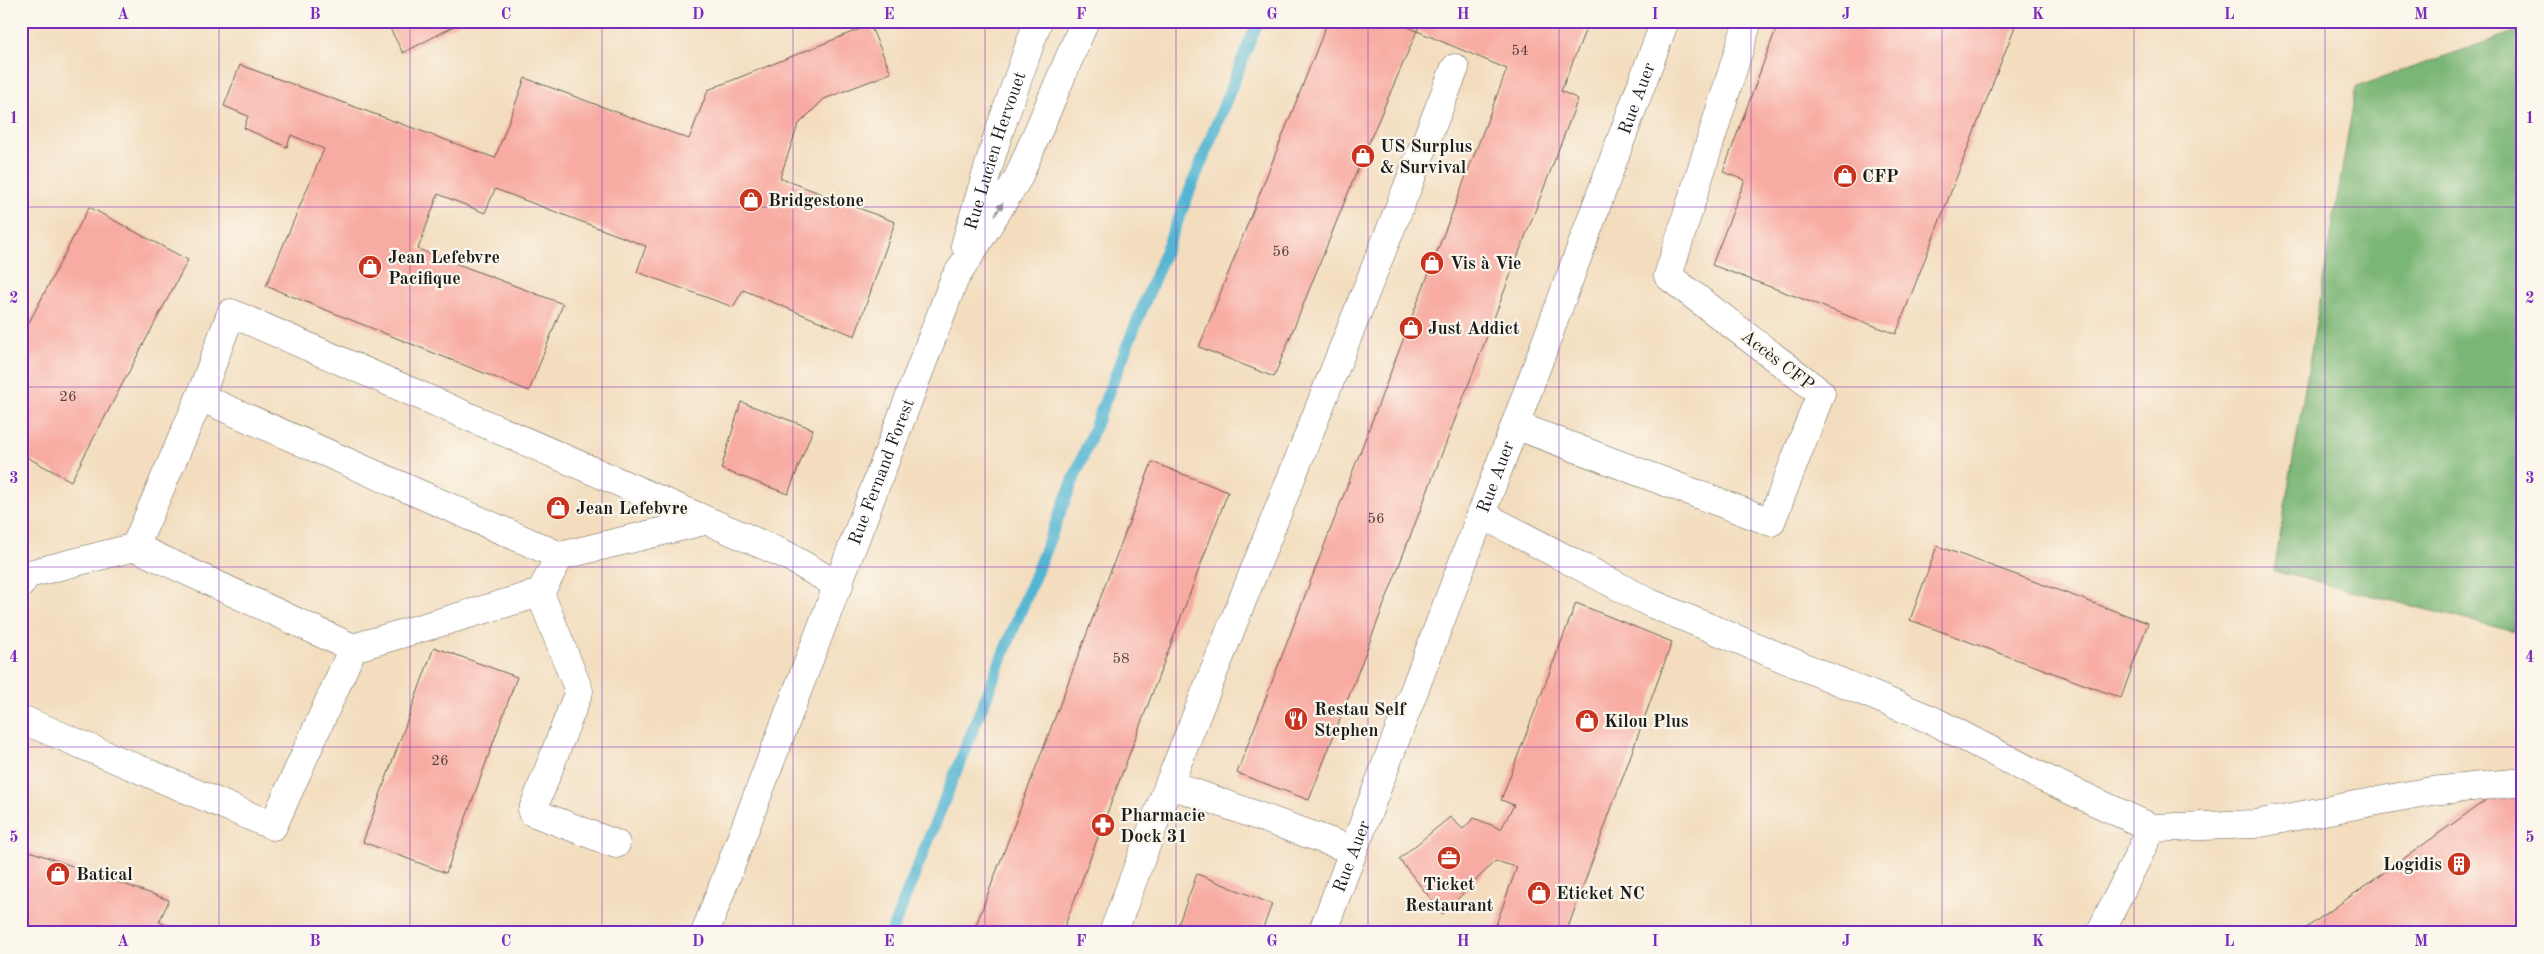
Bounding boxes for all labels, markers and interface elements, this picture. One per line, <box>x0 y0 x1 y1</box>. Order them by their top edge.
text: A <box>117 7 129 23</box>
text: B <box>309 7 321 23</box>
text: C <box>501 7 511 23</box>
text: D <box>692 7 704 23</box>
text: E <box>883 7 895 23</box>
text: F <box>1076 7 1087 23</box>
text: G <box>1266 7 1278 23</box>
text: H <box>1456 7 1470 23</box>
text: I <box>1651 7 1659 23</box>
text: J <box>1842 7 1851 23</box>
text: K <box>2032 7 2044 23</box>
text: L <box>2224 7 2235 23</box>
text: M <box>2414 7 2428 23</box>
house number: 54 <box>1511 44 1529 59</box>
street label: Rue Auer <box>1616 60 1659 137</box>
street label: Rue Lucien Hervouet <box>962 69 1030 232</box>
text: 1 <box>9 111 19 127</box>
text: 1 <box>2525 111 2535 127</box>
place label: US Surplus & Survival <box>1380 138 1473 177</box>
shop icon: US Surplus & Survival <box>1350 143 1376 169</box>
shop icon: CFP <box>1832 163 1858 189</box>
place label: CFP <box>1862 168 1899 186</box>
shop icon: Bridgestone <box>738 187 764 213</box>
place label: Bridgestone <box>768 192 864 210</box>
one-way arrow <box>994 203 1003 216</box>
house number: 56 <box>1272 245 1290 260</box>
place label: Jean Lefebvre Pacifique <box>388 249 500 288</box>
shop icon: Vis à Vie <box>1419 250 1445 276</box>
shop icon: Jean Lefebvre Pacifique <box>357 254 383 280</box>
place label: Vis à Vie <box>1450 255 1522 273</box>
text: 2 <box>9 291 19 307</box>
text: 2 <box>2525 291 2535 307</box>
shop icon: Just Addict <box>1398 315 1424 341</box>
place label: Just Addict <box>1428 320 1520 338</box>
street label: Accès CFP <box>1738 327 1817 395</box>
house number: 26 <box>59 390 77 405</box>
street label: Rue Fernand Forest <box>846 396 918 547</box>
street label: Rue Auer <box>1475 438 1518 515</box>
text: 3 <box>9 471 19 487</box>
text: 3 <box>2525 471 2535 487</box>
shop icon: Jean Lefebvre <box>545 495 571 521</box>
place label: Jean Lefebvre <box>576 500 688 518</box>
house number: 56 <box>1367 512 1385 527</box>
text: 4 <box>9 650 19 666</box>
text: 4 <box>2525 650 2535 666</box>
house number: 58 <box>1112 652 1130 667</box>
place label: Restau Self Stephen <box>1314 701 1407 740</box>
restaurant icon: Restau Self Stephen <box>1283 706 1309 732</box>
shop icon: Kilou Plus <box>1574 708 1600 734</box>
place label: Kilou Plus <box>1604 713 1689 731</box>
house number: 26 <box>431 754 449 769</box>
place label: Pharmacie Dock 31 <box>1120 807 1205 846</box>
pharmacy icon: Pharmacie Dock 31 <box>1090 812 1116 838</box>
street label: Rue Auer <box>1330 818 1374 895</box>
text: 5 <box>9 830 19 846</box>
text: 5 <box>2525 830 2535 846</box>
office icon: Ticket Restaurant <box>1436 845 1462 871</box>
building icon: Logidis <box>2446 851 2472 877</box>
place label: Logidis <box>2383 856 2442 874</box>
shop icon: Batical <box>45 861 71 887</box>
place label: Batical <box>76 866 133 884</box>
place label: Ticket Restaurant <box>1405 876 1494 915</box>
shop icon: Eticket NC <box>1526 880 1552 906</box>
place label: Eticket NC <box>1556 885 1645 903</box>
text: A <box>117 934 129 950</box>
text: B <box>309 934 321 950</box>
text: C <box>501 934 511 950</box>
text: D <box>692 934 704 950</box>
text: E <box>883 934 895 950</box>
text: F <box>1076 934 1087 950</box>
text: G <box>1266 934 1278 950</box>
text: H <box>1456 934 1470 950</box>
text: I <box>1651 934 1659 950</box>
text: J <box>1842 934 1851 950</box>
text: K <box>2032 934 2044 950</box>
text: L <box>2224 934 2235 950</box>
text: M <box>2414 934 2428 950</box>

